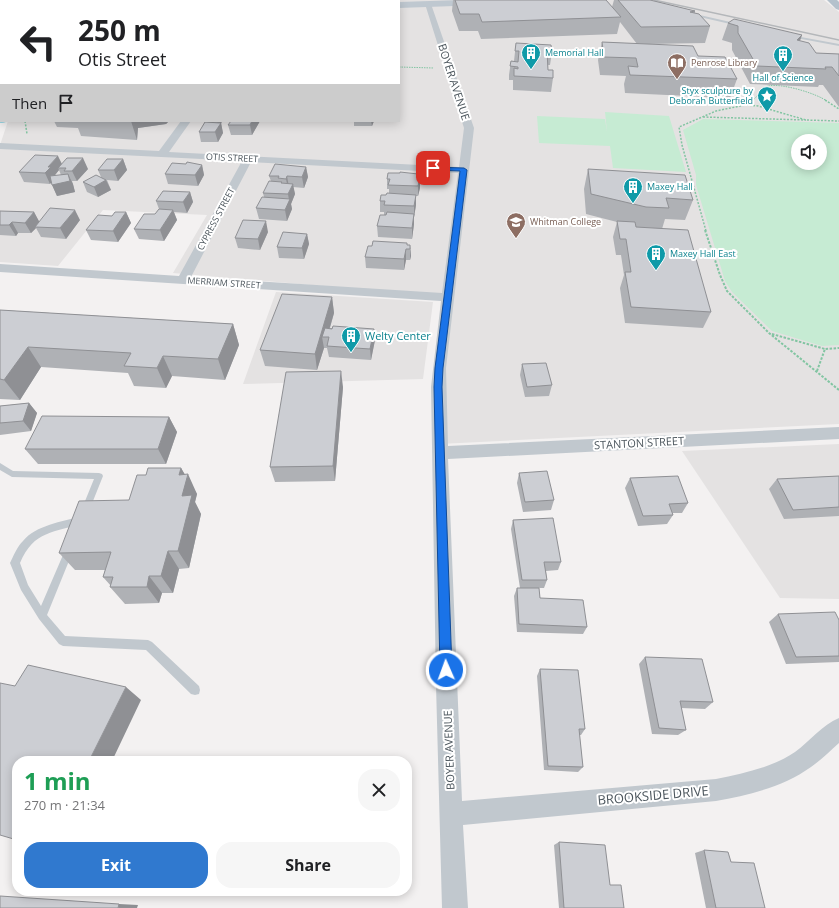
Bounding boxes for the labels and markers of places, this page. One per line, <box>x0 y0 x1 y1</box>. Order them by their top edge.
building icon: Memorial Hall <box>520 42 542 70</box>
building icon: Hall of Science <box>772 44 794 72</box>
place label: Memorial Hall <box>545 46 604 59</box>
library icon: Penrose Library <box>666 52 688 80</box>
place label: Penrose Library <box>691 56 758 69</box>
place label: Hall of Science <box>753 71 813 84</box>
place label: Styx sculpture by Deborah Butterfield <box>669 84 753 107</box>
place icon: Styx sculpture by Deborah Butterfield <box>756 85 778 113</box>
pin <box>416 151 450 185</box>
building icon: Maxey Hall <box>622 176 644 204</box>
place label: Maxey Hall <box>647 180 693 193</box>
school or university icon: Whitman College <box>505 211 527 239</box>
place label: Whitman College <box>530 215 601 228</box>
building icon: Maxey Hall East <box>645 243 667 271</box>
place label: Maxey Hall East <box>670 247 736 260</box>
building icon: Welty Center <box>340 325 362 353</box>
place label: Welty Center <box>365 328 431 343</box>

